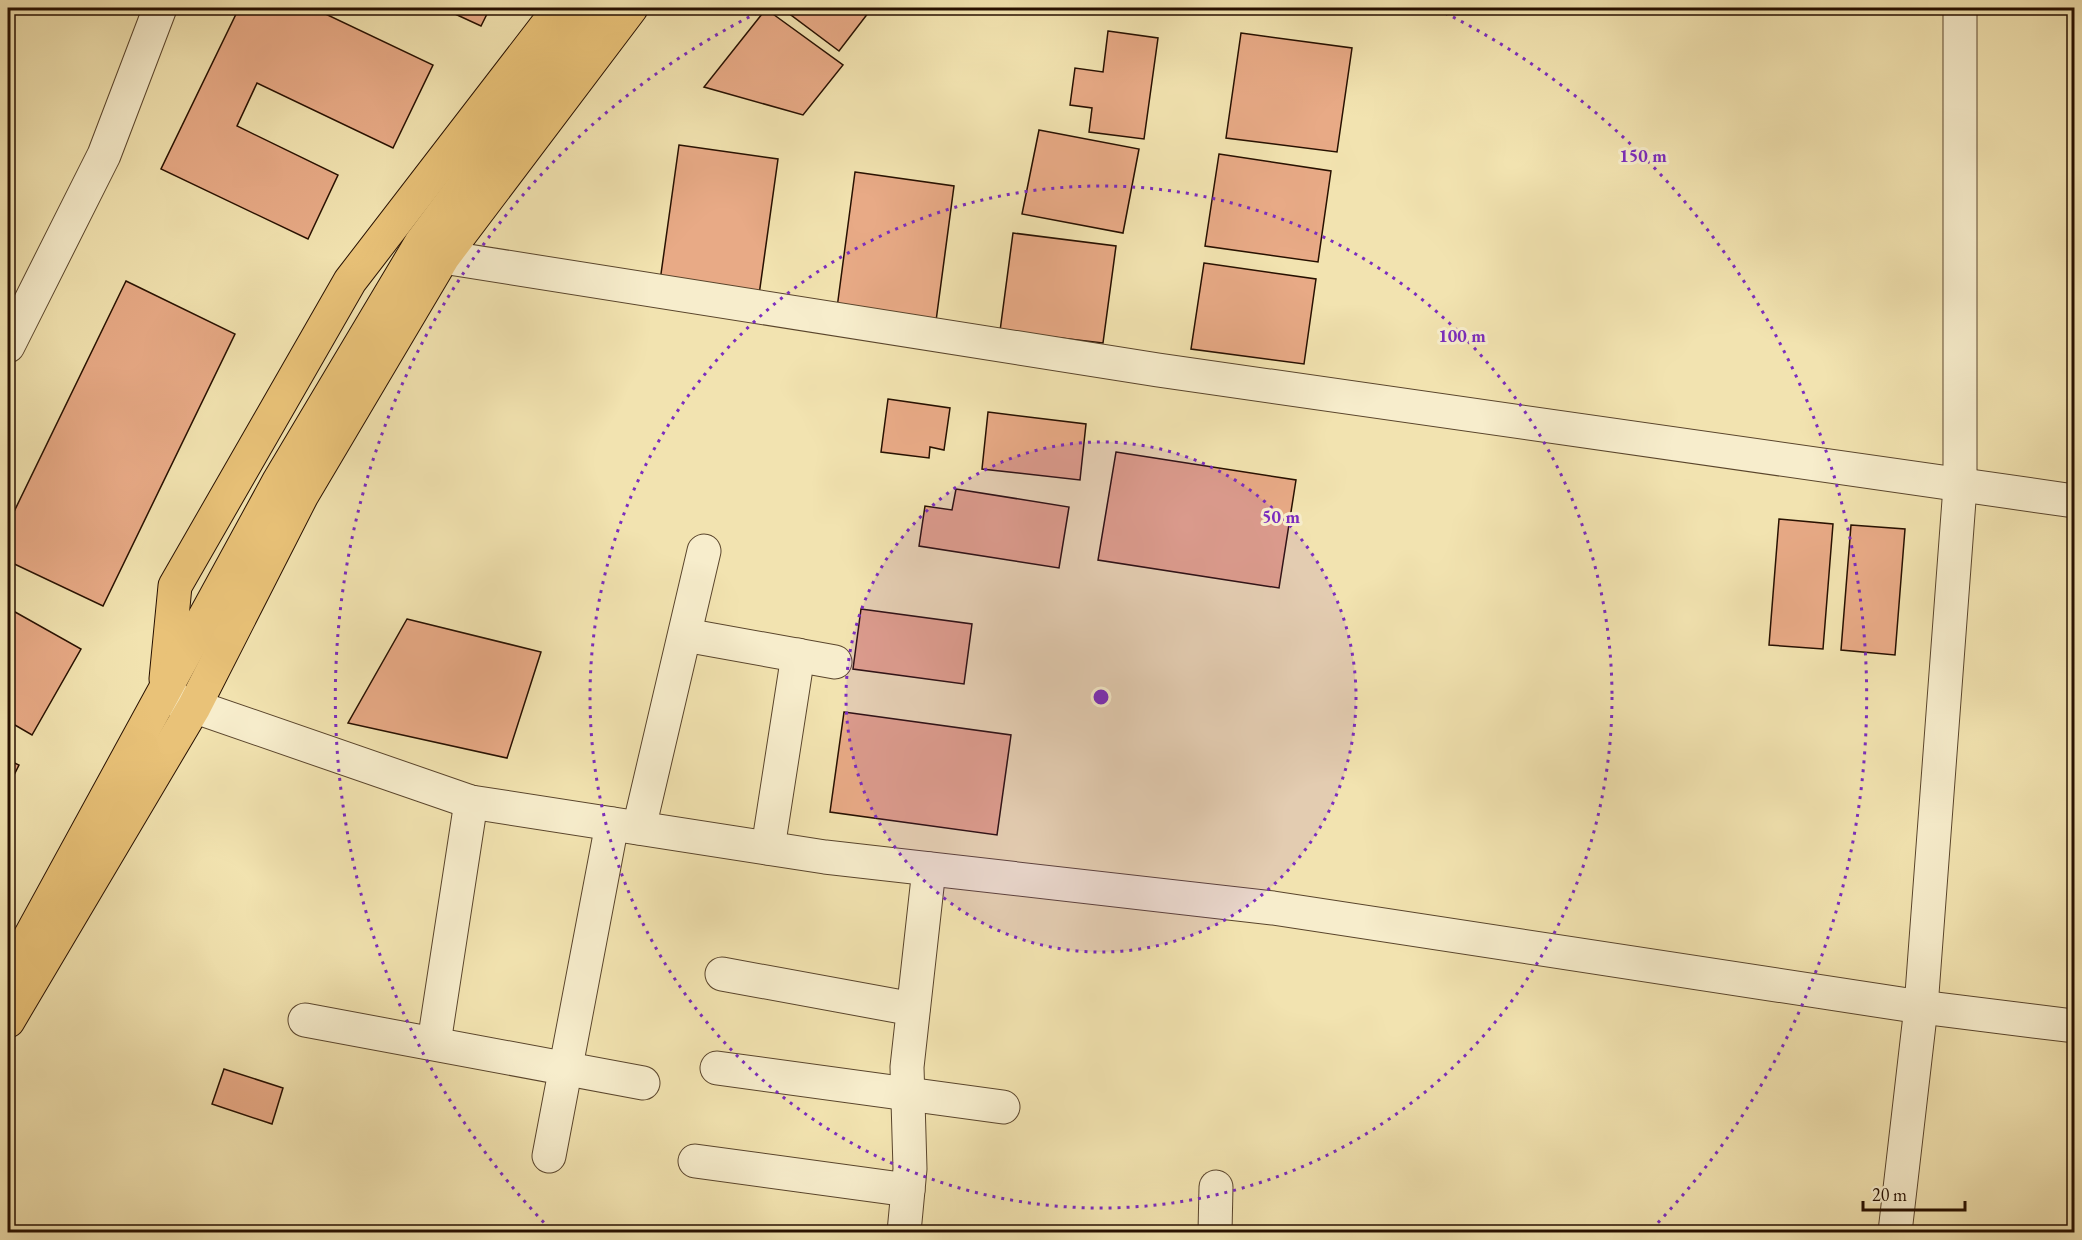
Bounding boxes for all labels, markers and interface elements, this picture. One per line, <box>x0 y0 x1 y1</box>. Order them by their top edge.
text: 150 m <box>1619 144 1667 167</box>
text: 100 m <box>1438 324 1486 347</box>
text: 50 m <box>1262 505 1300 528</box>
centre of rings <box>1091 687 1111 707</box>
scale bar <box>1863 1174 1965 1212</box>
text: 20 m <box>1872 1183 1907 1206</box>

